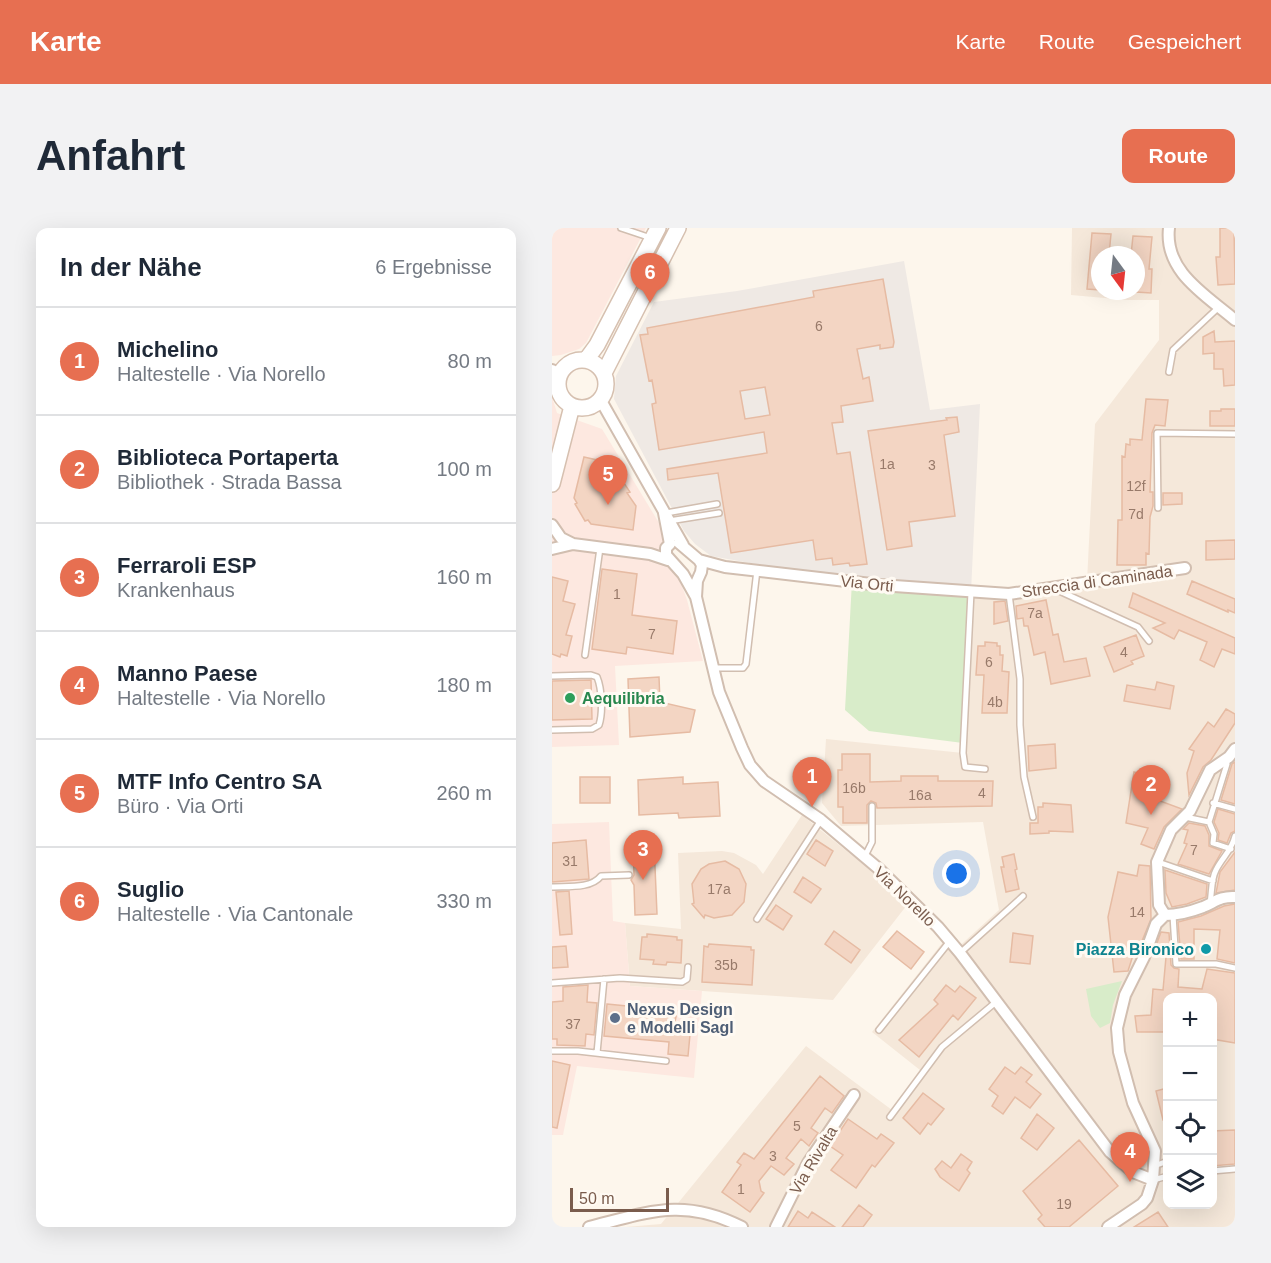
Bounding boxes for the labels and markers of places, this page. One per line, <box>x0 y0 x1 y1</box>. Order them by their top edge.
pin: 6 <box>630 254 670 303</box>
pin: 5 <box>588 456 628 505</box>
place label: Aequilibria <box>582 690 665 707</box>
marker: Aequilibria <box>563 691 577 705</box>
pin: 1 <box>792 758 832 807</box>
pin: 2 <box>1132 766 1170 815</box>
pin: 3 <box>624 830 662 880</box>
place label: Piazza Bironico <box>1076 941 1194 958</box>
marker: Piazza Bironico <box>1199 942 1213 956</box>
place label: Nexus Design e Modelli Sagl <box>627 1001 734 1036</box>
marker: Nexus Design e Modelli Sagl <box>608 1011 622 1025</box>
pin: 4 <box>1110 1132 1150 1182</box>

